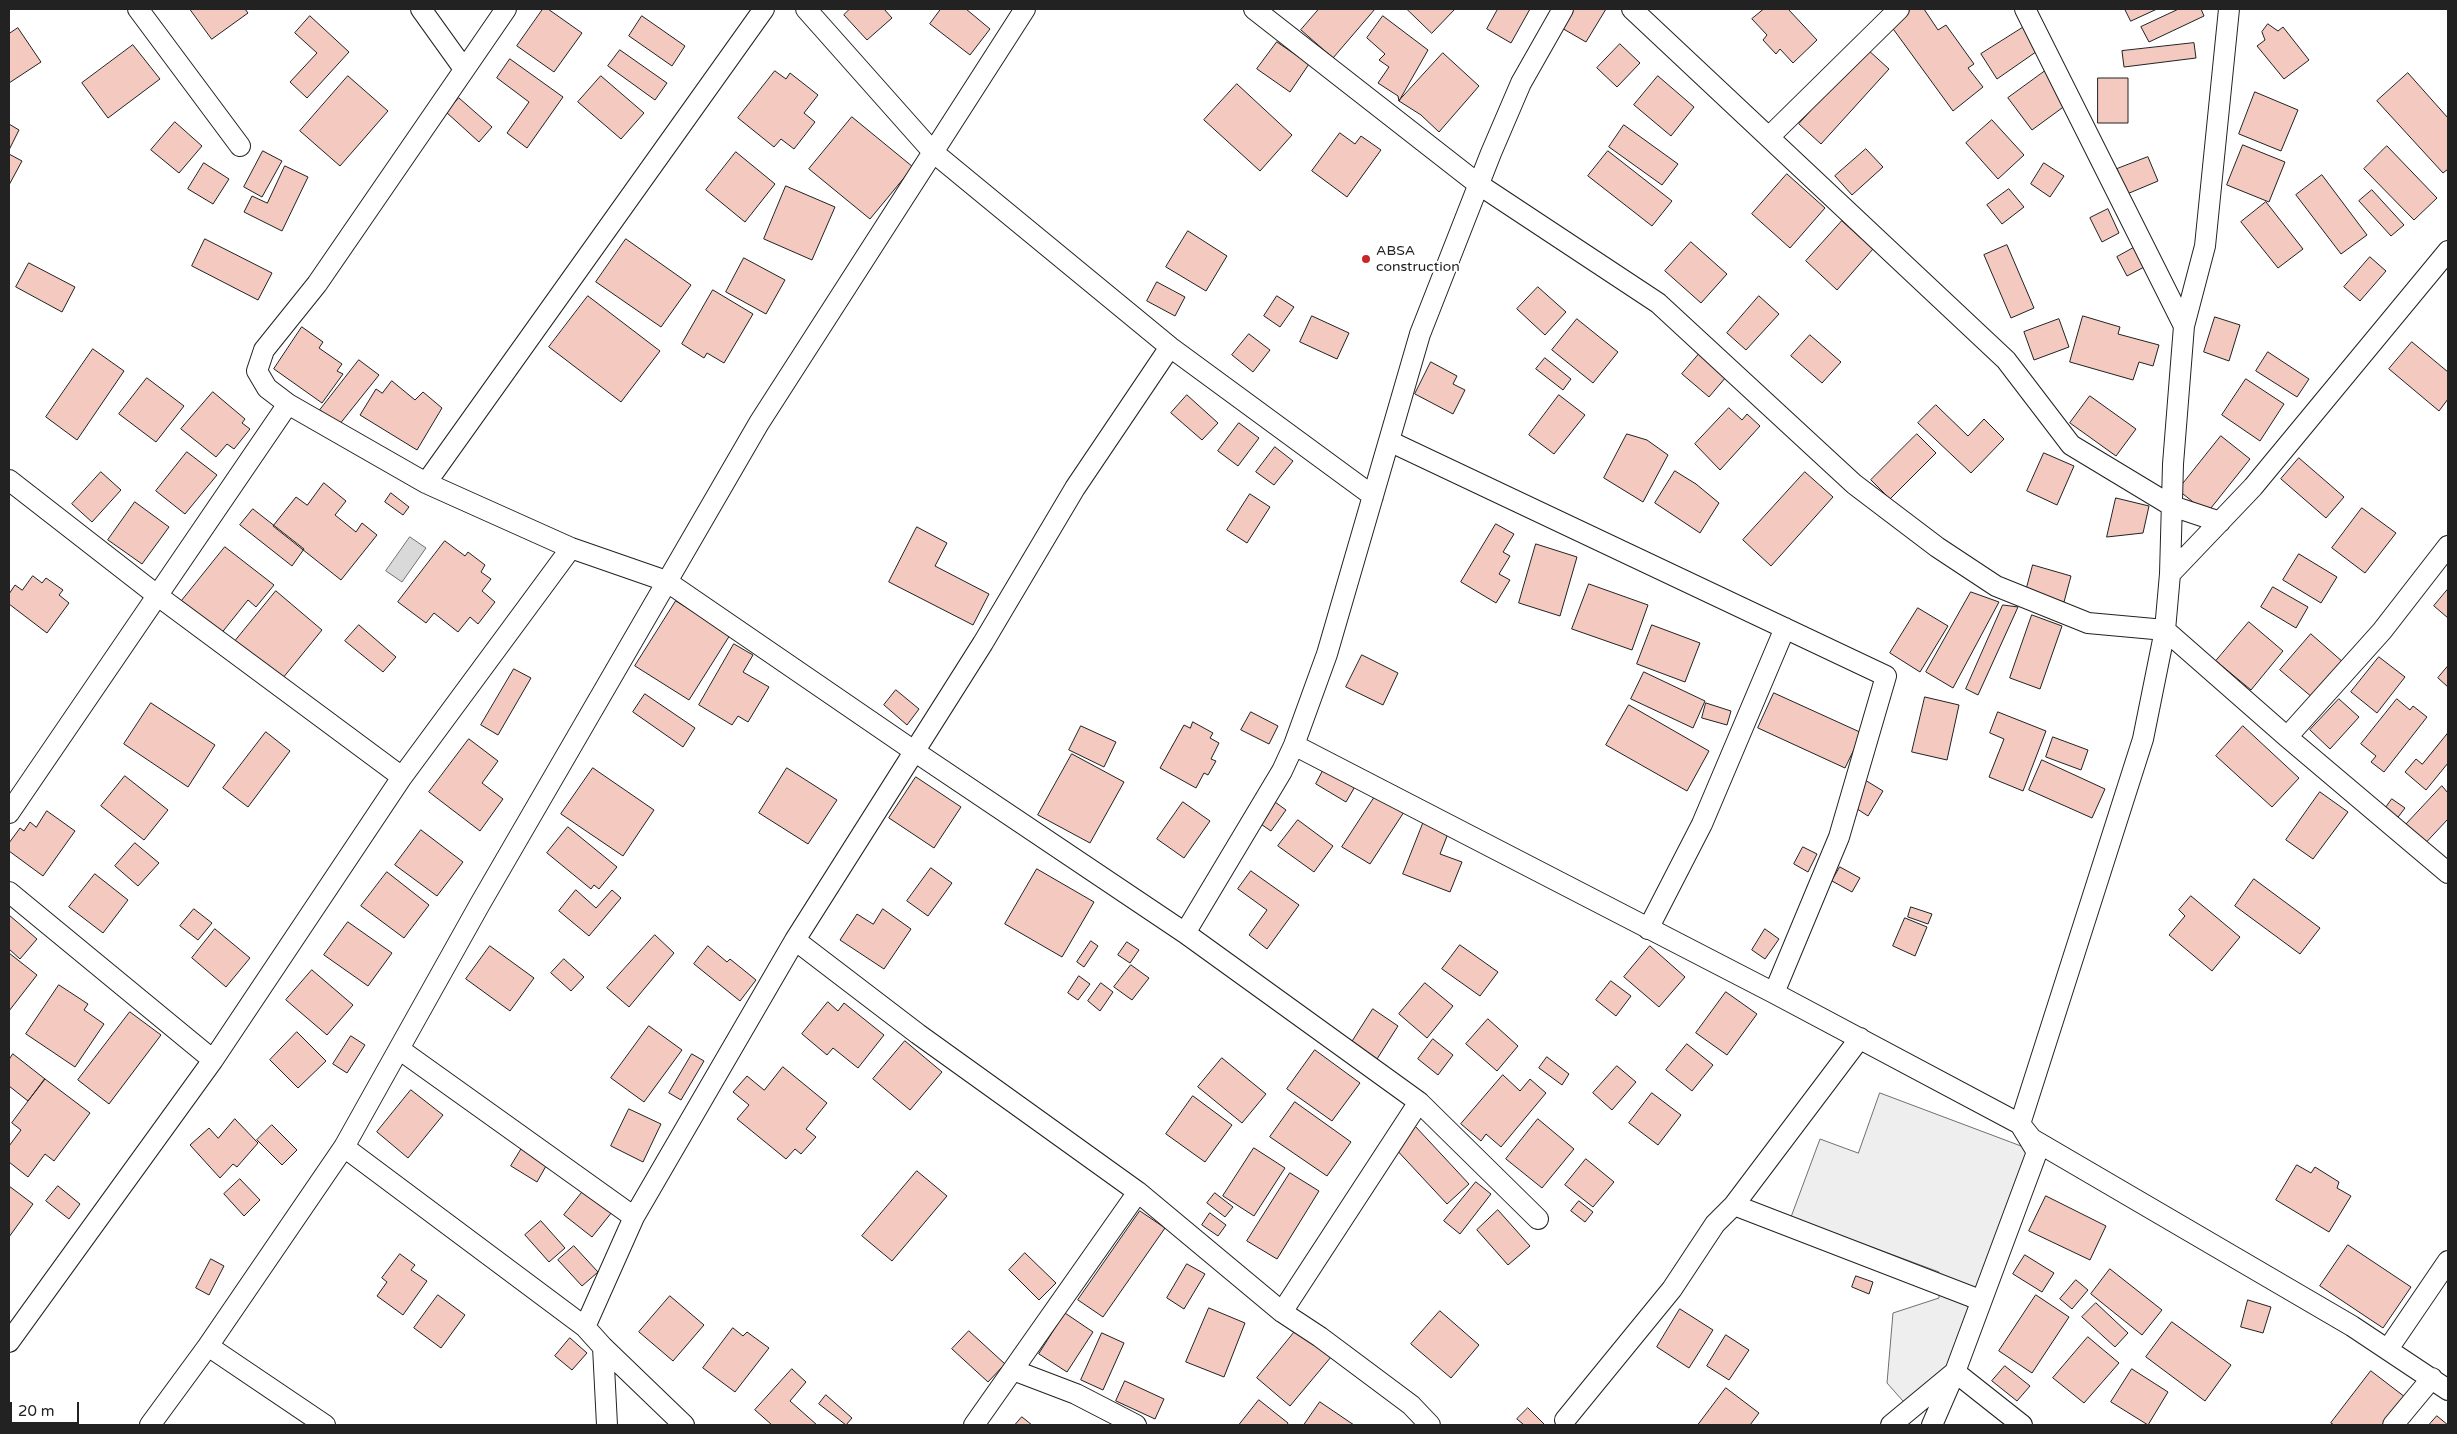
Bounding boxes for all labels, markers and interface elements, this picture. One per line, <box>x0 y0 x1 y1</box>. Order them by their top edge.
place label: ABSA construction <box>1376 243 1460 276</box>
marker: ABSA construction <box>1360 253 1372 265</box>
scale bar <box>12 1392 81 1424</box>
text: 20 m <box>18 1402 55 1420</box>

